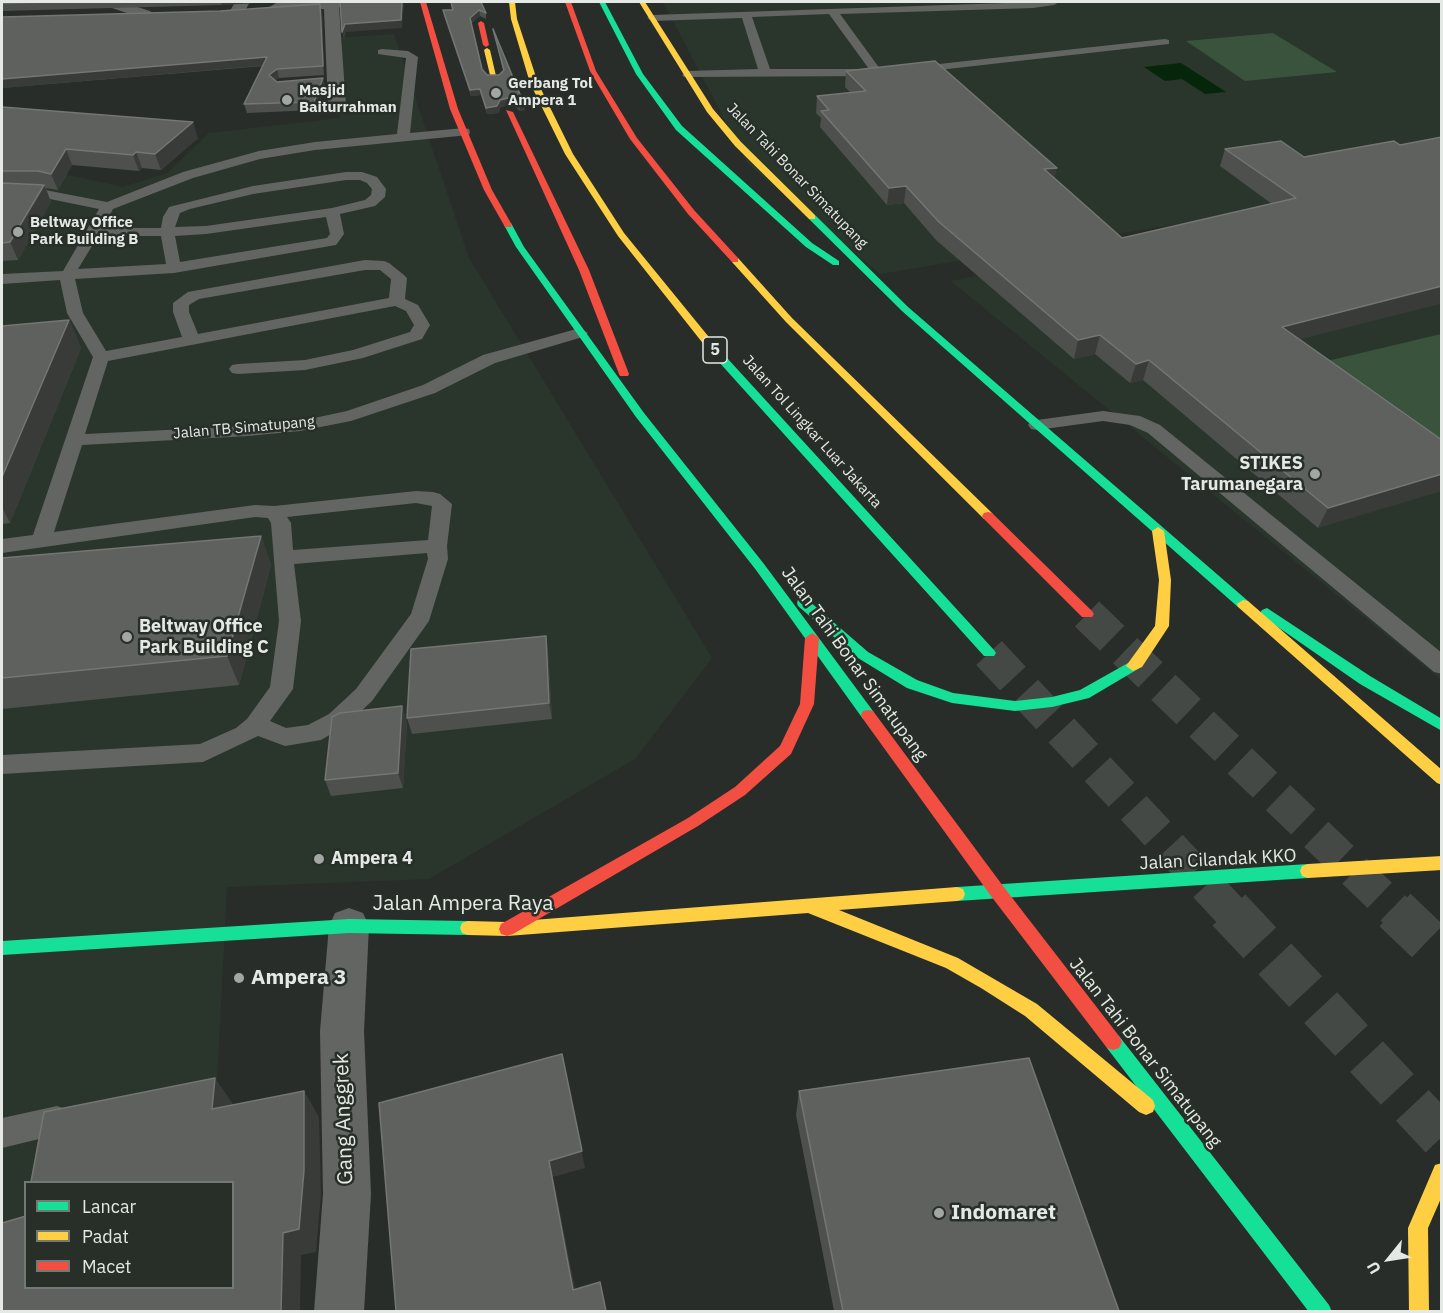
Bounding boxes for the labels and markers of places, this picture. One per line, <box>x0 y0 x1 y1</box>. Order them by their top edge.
place label: Gerbang Tol Ampera 1 <box>508 75 592 110</box>
place label: Masjid Baiturrahman <box>299 82 397 117</box>
marker: Gerbang Tol Ampera 1 <box>489 86 503 100</box>
marker: Masjid Baiturrahman <box>280 93 294 107</box>
place label: Beltway Office Park Building B <box>30 214 138 249</box>
marker: Beltway Office Park Building B <box>11 225 25 239</box>
place label: STIKES Tarumanegara <box>1181 453 1303 496</box>
marker: STIKES Tarumanegara <box>1308 467 1322 481</box>
place label: Beltway Office Park Building C <box>139 616 269 658</box>
marker: Beltway Office Park Building C <box>120 630 134 644</box>
place label: Ampera 4 <box>331 848 413 870</box>
marker: Ampera 4 <box>312 852 326 866</box>
place label: Ampera 3 <box>251 965 346 991</box>
marker: Ampera 3 <box>232 971 246 985</box>
place label: Indomaret <box>951 1200 1056 1226</box>
marker: Indomaret <box>932 1206 946 1220</box>

